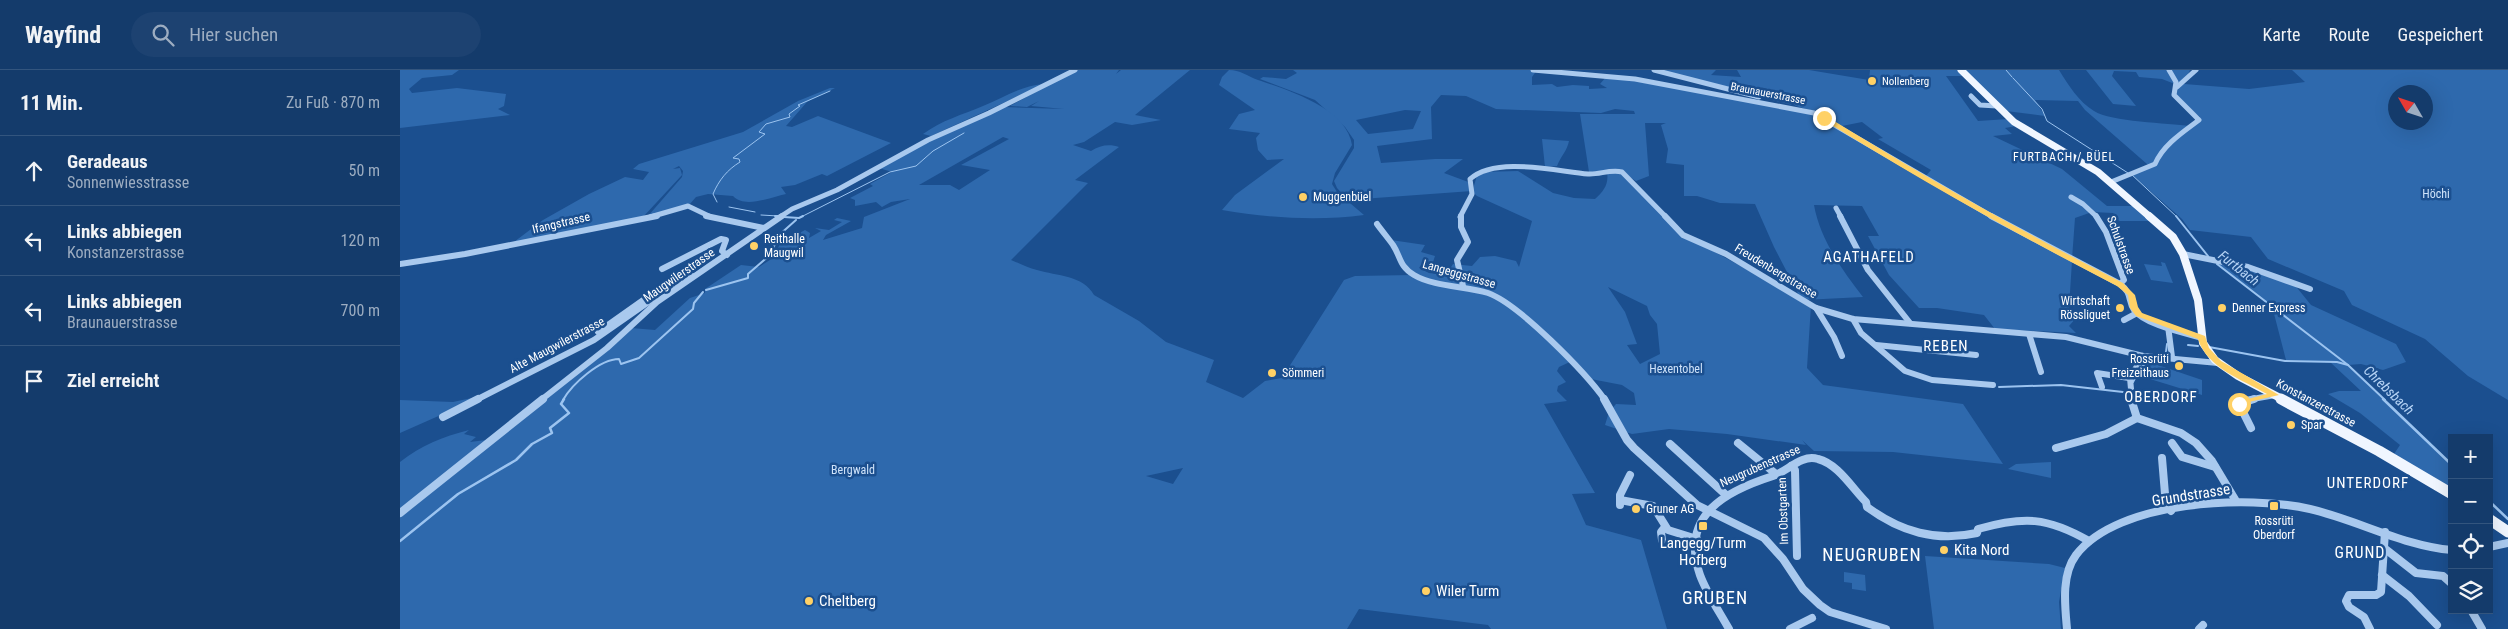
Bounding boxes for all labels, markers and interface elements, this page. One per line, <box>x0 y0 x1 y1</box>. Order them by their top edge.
search box <box>131 12 481 57</box>
text: Wayfind <box>25 21 101 49</box>
icon: search <box>149 21 177 49</box>
text: Hier suchen <box>189 23 278 46</box>
text: Karte <box>2262 24 2301 45</box>
text: Route <box>2329 24 2370 45</box>
text: Gespeichert <box>2398 24 2483 45</box>
marker: Nollenberg <box>1866 75 1878 87</box>
place label: Nollenberg <box>1882 75 1929 88</box>
street label: Braunauerstrasse <box>1729 80 1806 107</box>
north arrow <box>2388 85 2433 130</box>
text: 11 Min. <box>20 91 84 115</box>
text: Zu Fuß · 870 m <box>286 93 380 112</box>
route end <box>1813 107 1836 130</box>
district label: FURTBACH / BÜEL <box>2013 149 2115 164</box>
text: Geradeaus <box>67 150 148 173</box>
icon: ahead <box>20 157 48 185</box>
text: 50 m <box>348 161 380 180</box>
text: Sonnenwiesstrasse <box>67 173 189 192</box>
park label: Höchi <box>2422 187 2450 201</box>
place label: Muggenbüel <box>1313 190 1371 204</box>
marker: Muggenbüel <box>1297 191 1309 203</box>
street label: Ifangstrasse <box>531 209 592 236</box>
street label: Schulstrasse <box>2104 214 2138 276</box>
text: Links abbiegen <box>67 220 182 243</box>
icon: left <box>20 227 48 255</box>
text: 120 m <box>341 231 380 250</box>
place label: Reithalle Maugwil <box>764 232 805 260</box>
marker: Reithalle Maugwil <box>748 240 760 252</box>
street label: Freudenbergstrasse <box>1732 241 1820 301</box>
text: Konstanzerstrasse <box>67 243 184 262</box>
street label: Maugwilerstrasse <box>641 245 718 305</box>
water label: Furtbach <box>2215 247 2263 289</box>
district label: AGATHAFELD <box>1823 248 1915 266</box>
street label: Langeggstrasse <box>1421 257 1498 291</box>
text: Links abbiegen <box>67 290 182 313</box>
place label: Wirtschaft Rössliguet <box>2060 294 2110 322</box>
icon: left <box>20 297 48 325</box>
text: 700 m <box>341 301 380 320</box>
place label: Denner Express <box>2232 301 2305 315</box>
marker: Wirtschaft Rössliguet <box>2114 302 2126 314</box>
marker: Denner Express <box>2216 302 2228 314</box>
text: Braunauerstrasse <box>67 313 178 332</box>
street label: Alte Maugwilerstrasse <box>507 314 607 376</box>
district label: REBEN <box>1923 337 1969 355</box>
place label: Rossrüti Freizeithaus <box>2112 352 2169 380</box>
marker: Rossrüti Freizeithaus <box>2173 360 2185 372</box>
park label: Hexentobel <box>1649 362 1703 376</box>
water label: Chrebsbach <box>2361 362 2417 418</box>
place label: Sömmeri <box>1282 366 1324 380</box>
icon: arrive <box>20 367 48 395</box>
marker: Sömmeri <box>1266 367 1278 379</box>
text: Ziel erreicht <box>67 369 159 392</box>
street label: Konstanzerstrasse <box>2274 376 2358 430</box>
district label: OBERDORF <box>2124 388 2198 406</box>
route start <box>2228 393 2251 416</box>
place label: Spar <box>2301 418 2323 432</box>
marker: Spar <box>2285 419 2297 431</box>
map controls <box>2448 434 2493 614</box>
button: + <box>2448 434 2493 479</box>
street label: Neugrubenstrasse <box>1718 442 1803 490</box>
park label: Bergwald <box>831 463 875 477</box>
district label: UNTERDORF <box>2327 474 2409 492</box>
street label: Im Obstgarten <box>1775 477 1791 545</box>
button: − <box>2448 479 2493 524</box>
street label: Grundstrasse <box>2151 480 2231 510</box>
marker: Rossrüti Oberdorf <box>2268 500 2280 512</box>
place label: Gruner AG <box>1646 502 1694 516</box>
marker: Gruner AG <box>1630 503 1642 515</box>
place label: Rossrüti Oberdorf <box>2253 514 2295 542</box>
marker: Langegg/Turm Hofberg <box>1697 520 1709 532</box>
button: locate <box>2448 524 2493 569</box>
place label: Langegg/Turm Hofberg <box>1660 534 1746 569</box>
place label: Kita Nord <box>1954 541 2009 559</box>
district label: GRUND <box>2335 543 2385 562</box>
district label: NEUGRUBEN <box>1822 544 1922 565</box>
marker: Kita Nord <box>1938 544 1950 556</box>
button: layers <box>2448 569 2493 614</box>
place label: Wiler Turm <box>1436 582 1499 600</box>
marker: Wiler Turm <box>1420 585 1432 597</box>
district label: GRUBEN <box>1682 587 1748 608</box>
place label: Cheltberg <box>819 592 876 610</box>
marker: Cheltberg <box>803 595 815 607</box>

